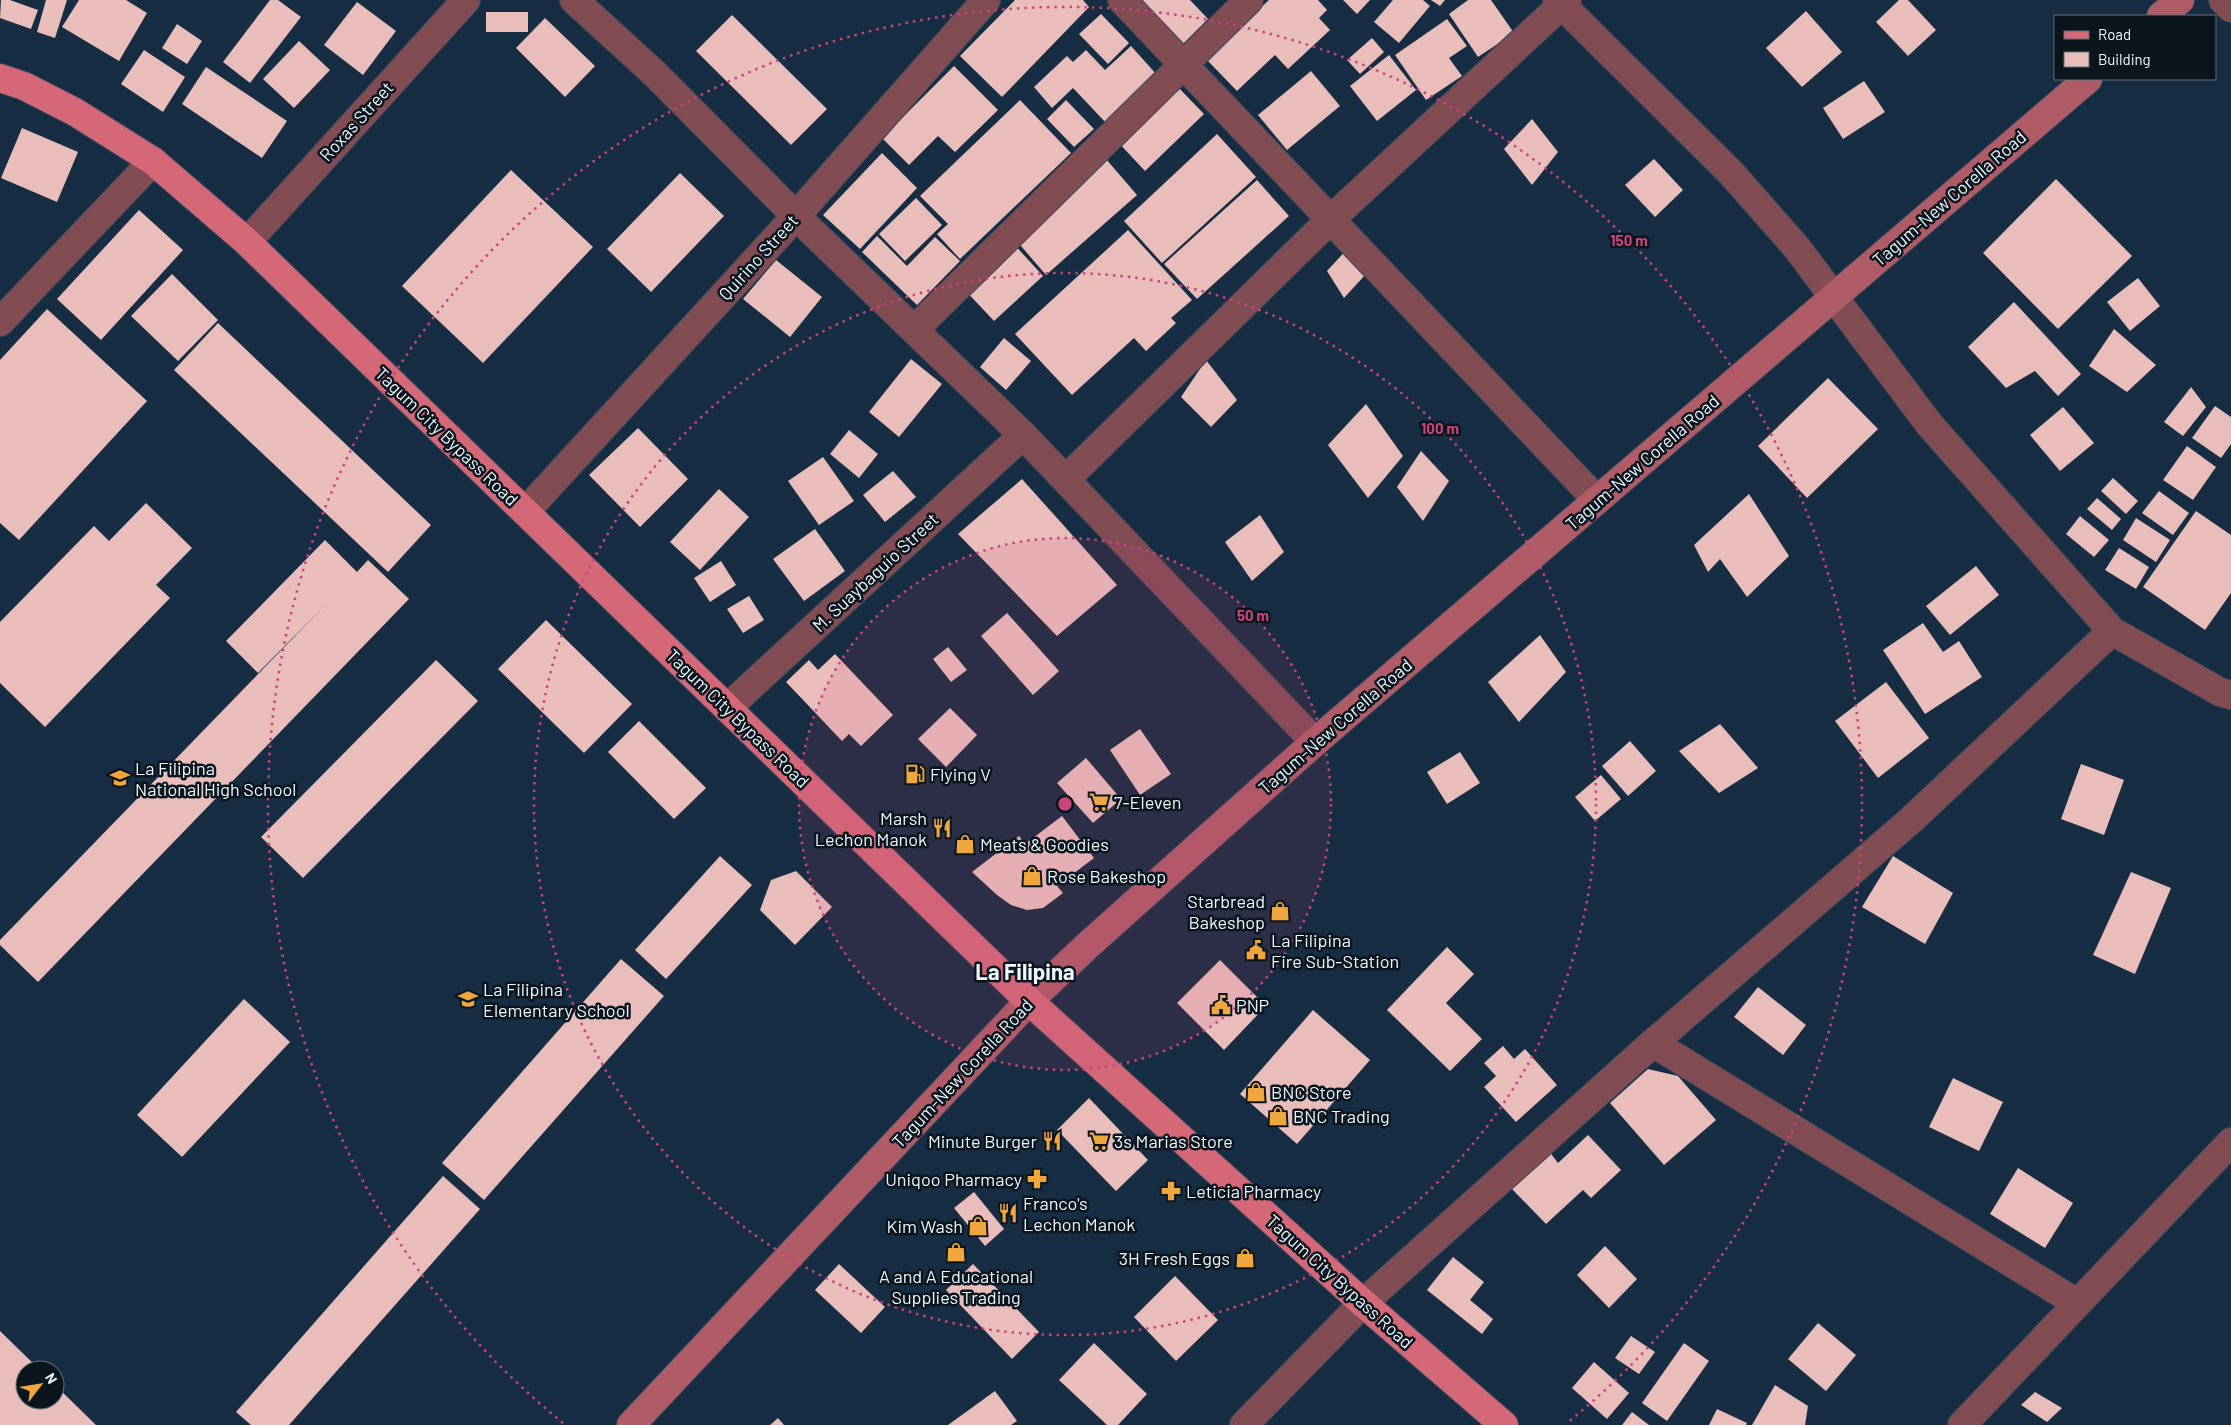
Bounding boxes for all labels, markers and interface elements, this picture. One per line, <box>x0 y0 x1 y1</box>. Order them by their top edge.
legend <box>2054 15 2216 80</box>
text: Road <box>2098 25 2131 43</box>
text: Building <box>2098 50 2151 68</box>
street label: Roxas Street <box>314 77 398 165</box>
street label: Tagum-New Corella Road <box>1868 125 2030 271</box>
street label: Quirino Street <box>714 210 802 304</box>
text: 150 m <box>1610 231 1648 249</box>
street label: Tagum City Bypass Road <box>371 362 523 510</box>
street label: Tagum-New Corella Road <box>1561 389 1723 535</box>
text: 100 m <box>1421 419 1459 437</box>
street label: M. Suaybaguio Street <box>807 508 943 636</box>
text: 50 m <box>1237 606 1269 624</box>
street label: Tagum City Bypass Road <box>662 644 814 792</box>
street label: Tagum-New Corella Road <box>1254 653 1416 799</box>
place label: La Filipina National High School <box>135 757 296 800</box>
fuel station icon: Flying V <box>904 763 926 785</box>
place label: Flying V <box>930 763 991 785</box>
school or university icon: La Filipina National High School <box>109 767 131 789</box>
supermarket icon: 7-Eleven <box>1088 791 1110 813</box>
place label: 7-Eleven <box>1114 791 1182 813</box>
centre of rings <box>1056 795 1074 813</box>
place label: Marsh Lechon Manok <box>815 807 927 850</box>
restaurant icon: Marsh Lechon Manok <box>931 817 953 839</box>
shop icon: Meats & Goodies <box>954 833 976 855</box>
place label: Meats & Goodies <box>980 833 1109 855</box>
shop icon: Rose Bakeshop <box>1021 865 1043 887</box>
place label: Rose Bakeshop <box>1047 865 1166 887</box>
place label: Starbread Bakeshop <box>1187 890 1265 933</box>
shop icon: Starbread Bakeshop <box>1269 900 1291 922</box>
place label: La Filipina Fire Sub-Station <box>1271 929 1399 972</box>
public building icon: La Filipina Fire Sub-Station <box>1245 939 1267 961</box>
district label: La Filipina <box>975 958 1075 984</box>
place label: La Filipina Elementary School <box>483 978 630 1021</box>
school or university icon: La Filipina Elementary School <box>457 988 479 1010</box>
street label: Tagum-New Corella Road <box>887 994 1037 1152</box>
public building icon: PNP <box>1210 994 1232 1016</box>
place label: PNP <box>1236 994 1269 1016</box>
shop icon: BNC Store <box>1245 1081 1267 1103</box>
place label: BNC Store <box>1271 1081 1352 1103</box>
shop icon: BNC Trading <box>1267 1105 1289 1127</box>
place label: BNC Trading <box>1293 1105 1390 1127</box>
place label: Minute Burger <box>928 1130 1037 1152</box>
restaurant icon: Minute Burger <box>1041 1130 1063 1152</box>
supermarket icon: 3s Marias Store <box>1088 1130 1110 1152</box>
place label: 3s Marias Store <box>1114 1130 1233 1152</box>
place label: Uniqoo Pharmacy <box>885 1168 1022 1190</box>
pharmacy icon: Uniqoo Pharmacy <box>1026 1168 1048 1190</box>
pharmacy icon: Leticia Pharmacy <box>1160 1180 1182 1202</box>
place label: Leticia Pharmacy <box>1186 1180 1321 1202</box>
place label: Franco's Lechon Manok <box>1023 1192 1135 1235</box>
restaurant icon: Franco's Lechon Manok <box>997 1202 1019 1224</box>
street label: Tagum City Bypass Road <box>1262 1209 1418 1353</box>
place label: Kim Wash <box>886 1215 963 1237</box>
shop icon: Kim Wash <box>967 1215 989 1237</box>
shop icon: A and A Educational Supplies Trading <box>945 1241 967 1263</box>
place label: 3H Fresh Eggs <box>1119 1247 1230 1269</box>
shop icon: 3H Fresh Eggs <box>1234 1247 1256 1269</box>
place label: A and A Educational Supplies Trading <box>879 1265 1033 1308</box>
north arrow <box>15 1360 65 1410</box>
text: N <box>42 1370 61 1386</box>

